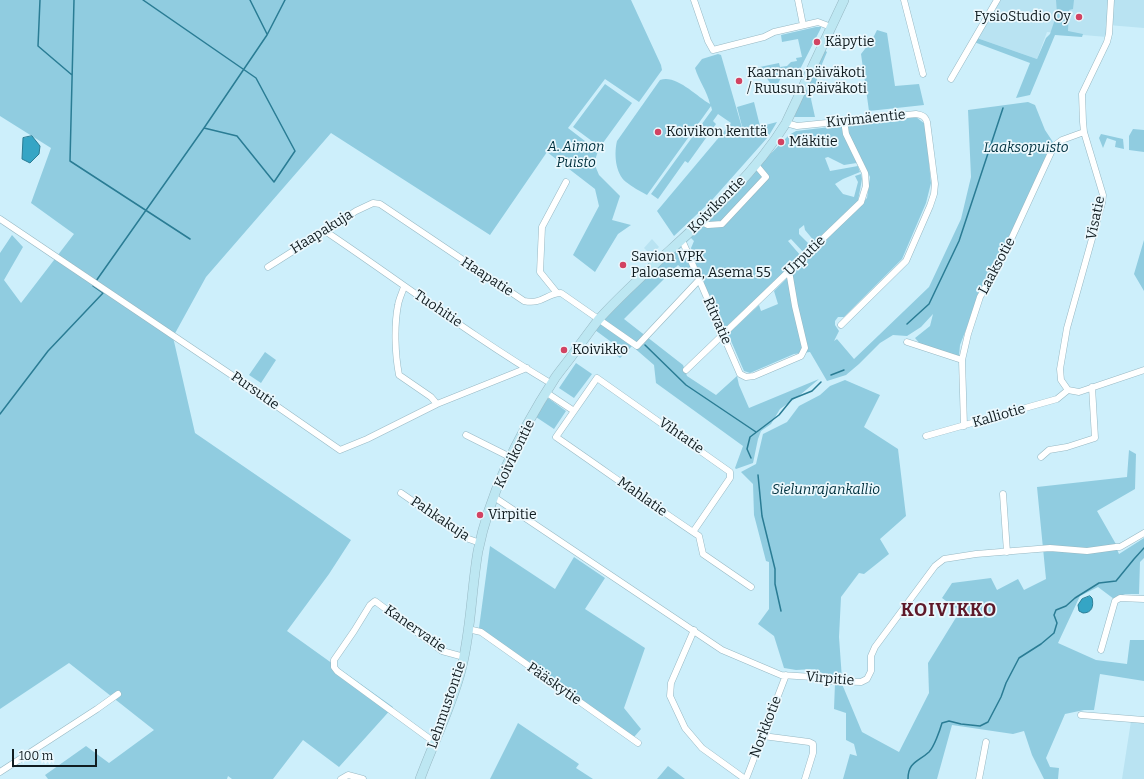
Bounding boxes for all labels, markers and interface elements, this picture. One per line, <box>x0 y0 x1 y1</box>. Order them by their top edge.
place label: FysioStudio Oy <box>974 9 1071 25</box>
marker: FysioStudio Oy <box>1074 12 1084 22</box>
place label: Käpytie <box>825 34 874 50</box>
marker: Käpytie <box>812 37 822 47</box>
place label: Kaarnan päiväkoti / Ruusun päiväkoti <box>747 65 867 98</box>
marker: Kaarnan päiväkoti / Ruusun päiväkoti <box>734 76 744 86</box>
street label: Kivimäentie <box>826 106 906 132</box>
place label: Koivikon kenttä <box>666 124 768 140</box>
marker: Koivikon kenttä <box>653 127 663 137</box>
place label: Mäkitie <box>789 134 838 150</box>
marker: Mäkitie <box>776 137 786 147</box>
park label: A. Aimon Puisto <box>547 139 605 172</box>
park label: Laaksopuisto <box>983 140 1069 156</box>
street label: Koivikontie <box>685 173 749 237</box>
street label: Visatie <box>1083 194 1109 242</box>
street label: Haapakuja <box>288 206 356 258</box>
street label: Urputie <box>781 232 829 280</box>
street label: Laaksotie <box>975 235 1019 297</box>
place label: Savion VPK Paloasema, Asema 55 <box>631 249 771 282</box>
street label: Haapatie <box>458 254 516 300</box>
marker: Savion VPK Paloasema, Asema 55 <box>618 260 628 270</box>
street label: Tuohitie <box>411 287 465 331</box>
street label: Ritvatie <box>699 295 735 347</box>
place label: Koivikko <box>572 342 628 358</box>
marker: Koivikko <box>559 345 569 355</box>
street label: Pursutie <box>228 368 282 414</box>
street label: Kalliotie <box>971 400 1027 432</box>
street label: Vihtatie <box>655 414 707 458</box>
street label: Koivikontie <box>491 417 539 491</box>
street label: Mahlatie <box>614 474 670 520</box>
park label: Sielunrajankallio <box>772 482 880 498</box>
street label: Pahkakuja <box>407 493 473 545</box>
place label: Virpitie <box>488 507 537 523</box>
marker: Virpitie <box>475 510 485 520</box>
district label: KOIVIKKO <box>901 600 997 622</box>
street label: Kanervatie <box>381 602 449 656</box>
street label: Lehmustontie <box>424 659 470 751</box>
street label: Pääskytie <box>524 659 584 709</box>
street label: Virpitie <box>805 669 855 689</box>
street label: Norkkotie <box>747 694 785 760</box>
scale bar <box>14 741 99 767</box>
text: 100 m <box>19 749 53 763</box>

